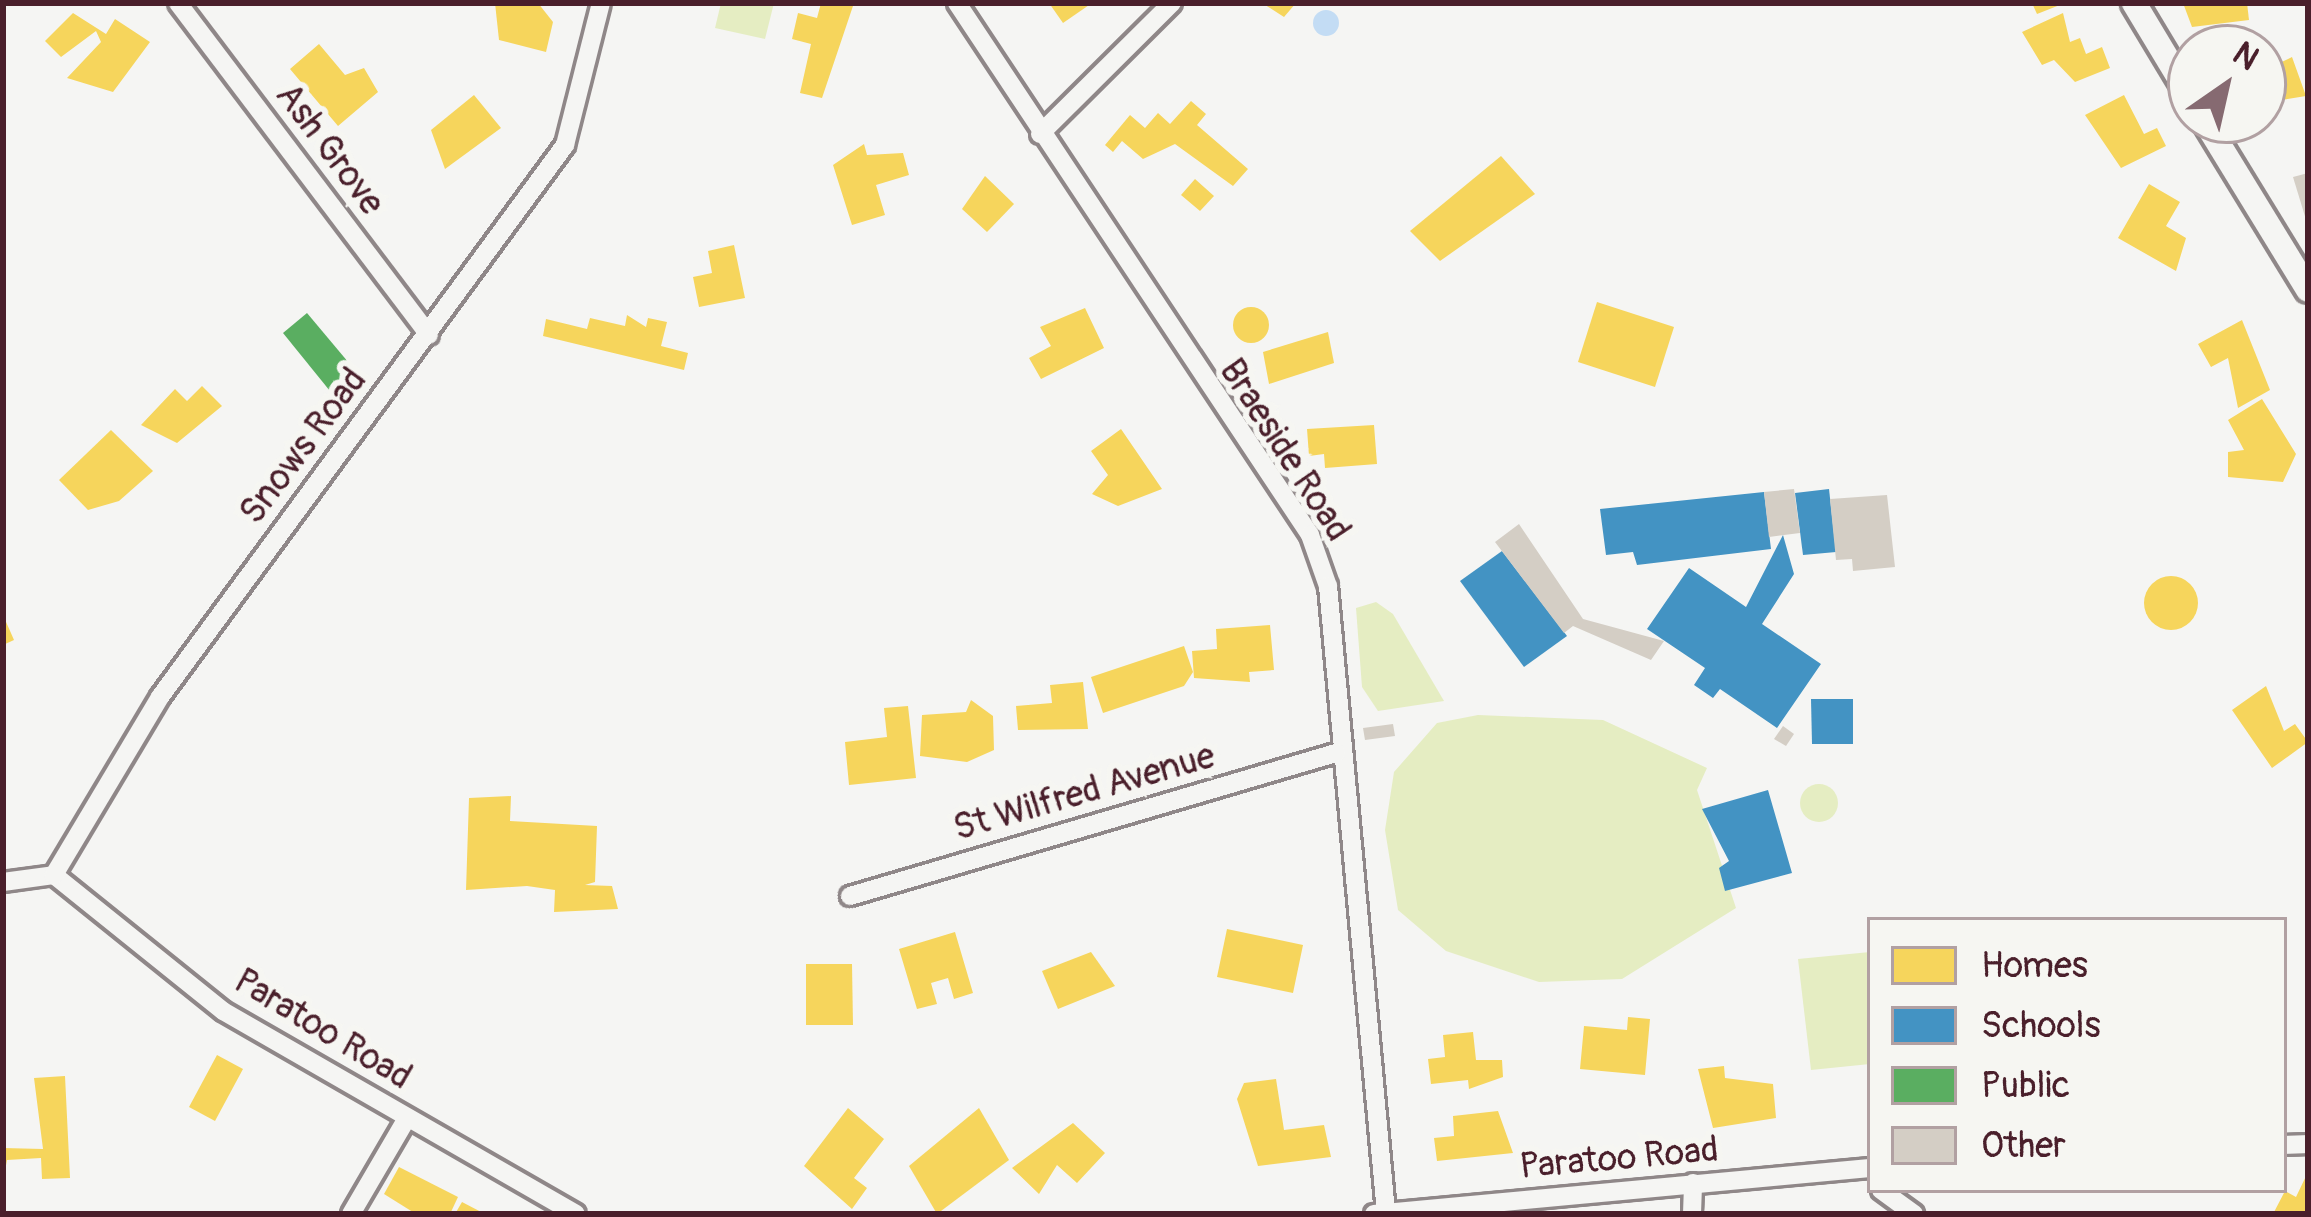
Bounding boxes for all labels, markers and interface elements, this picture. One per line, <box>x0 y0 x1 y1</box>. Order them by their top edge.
north arrow <box>2167 24 2287 144</box>
text: N <box>2225 33 2266 79</box>
street label: Ash Grove <box>267 75 393 223</box>
street label: Braeside Road <box>1210 351 1360 549</box>
street label: Snows Road <box>230 360 376 532</box>
street label: St Wilfred Avenue <box>948 734 1220 850</box>
legend <box>1867 917 2287 1193</box>
text: Homes <box>1981 943 2088 988</box>
street label: Paratoo Road <box>226 959 420 1099</box>
text: Schools <box>1981 1003 2100 1048</box>
text: Public <box>1981 1063 2070 1108</box>
text: Other <box>1981 1123 2066 1168</box>
street label: Paratoo Road <box>1518 1128 1720 1188</box>

